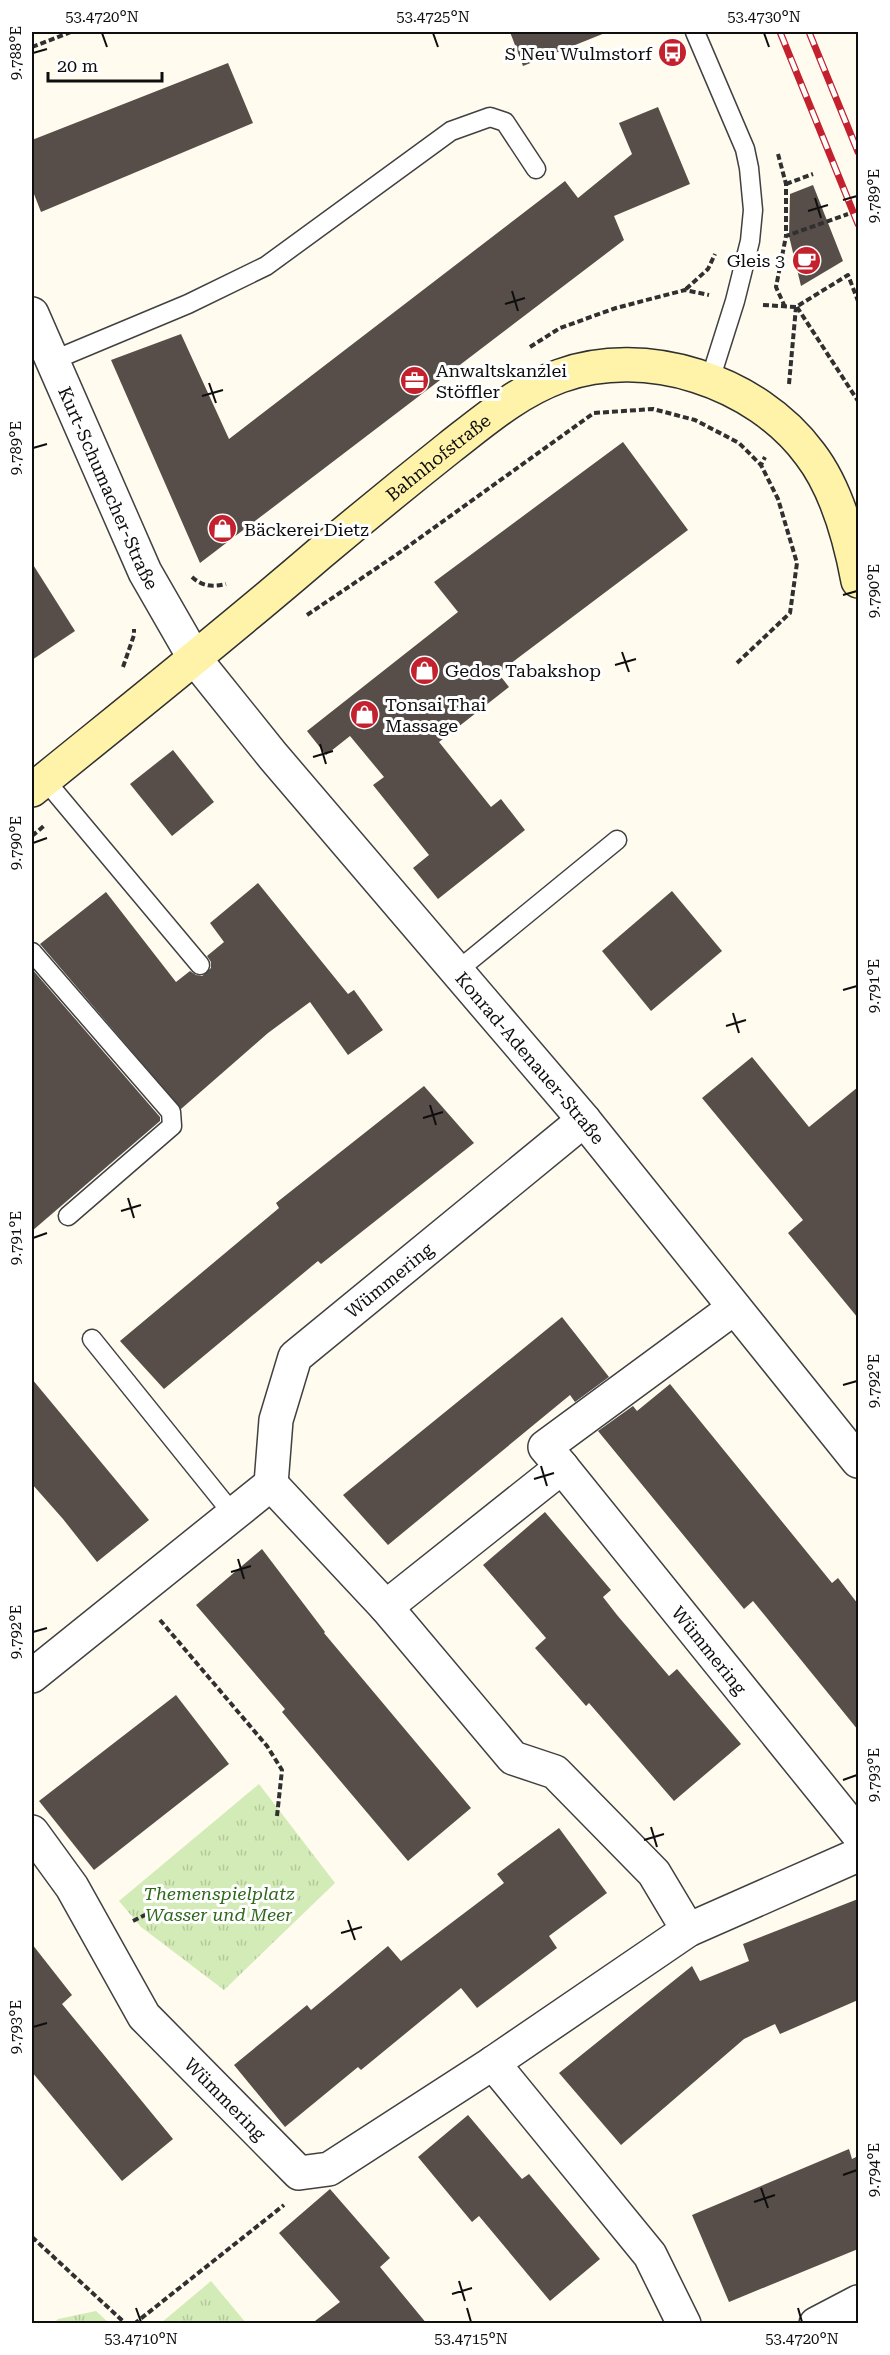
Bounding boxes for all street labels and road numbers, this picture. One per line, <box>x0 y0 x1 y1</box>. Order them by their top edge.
street label: Kurt-Schumacher-Straße <box>55 383 163 593</box>
street label: Bahnhofstraße <box>382 409 494 505</box>
street label: Konrad-Adenauer-Straße <box>451 967 609 1148</box>
street label: Wümmering <box>341 1237 437 1322</box>
street label: Wümmering <box>668 1602 752 1699</box>
street label: Wümmering <box>181 2053 271 2145</box>

